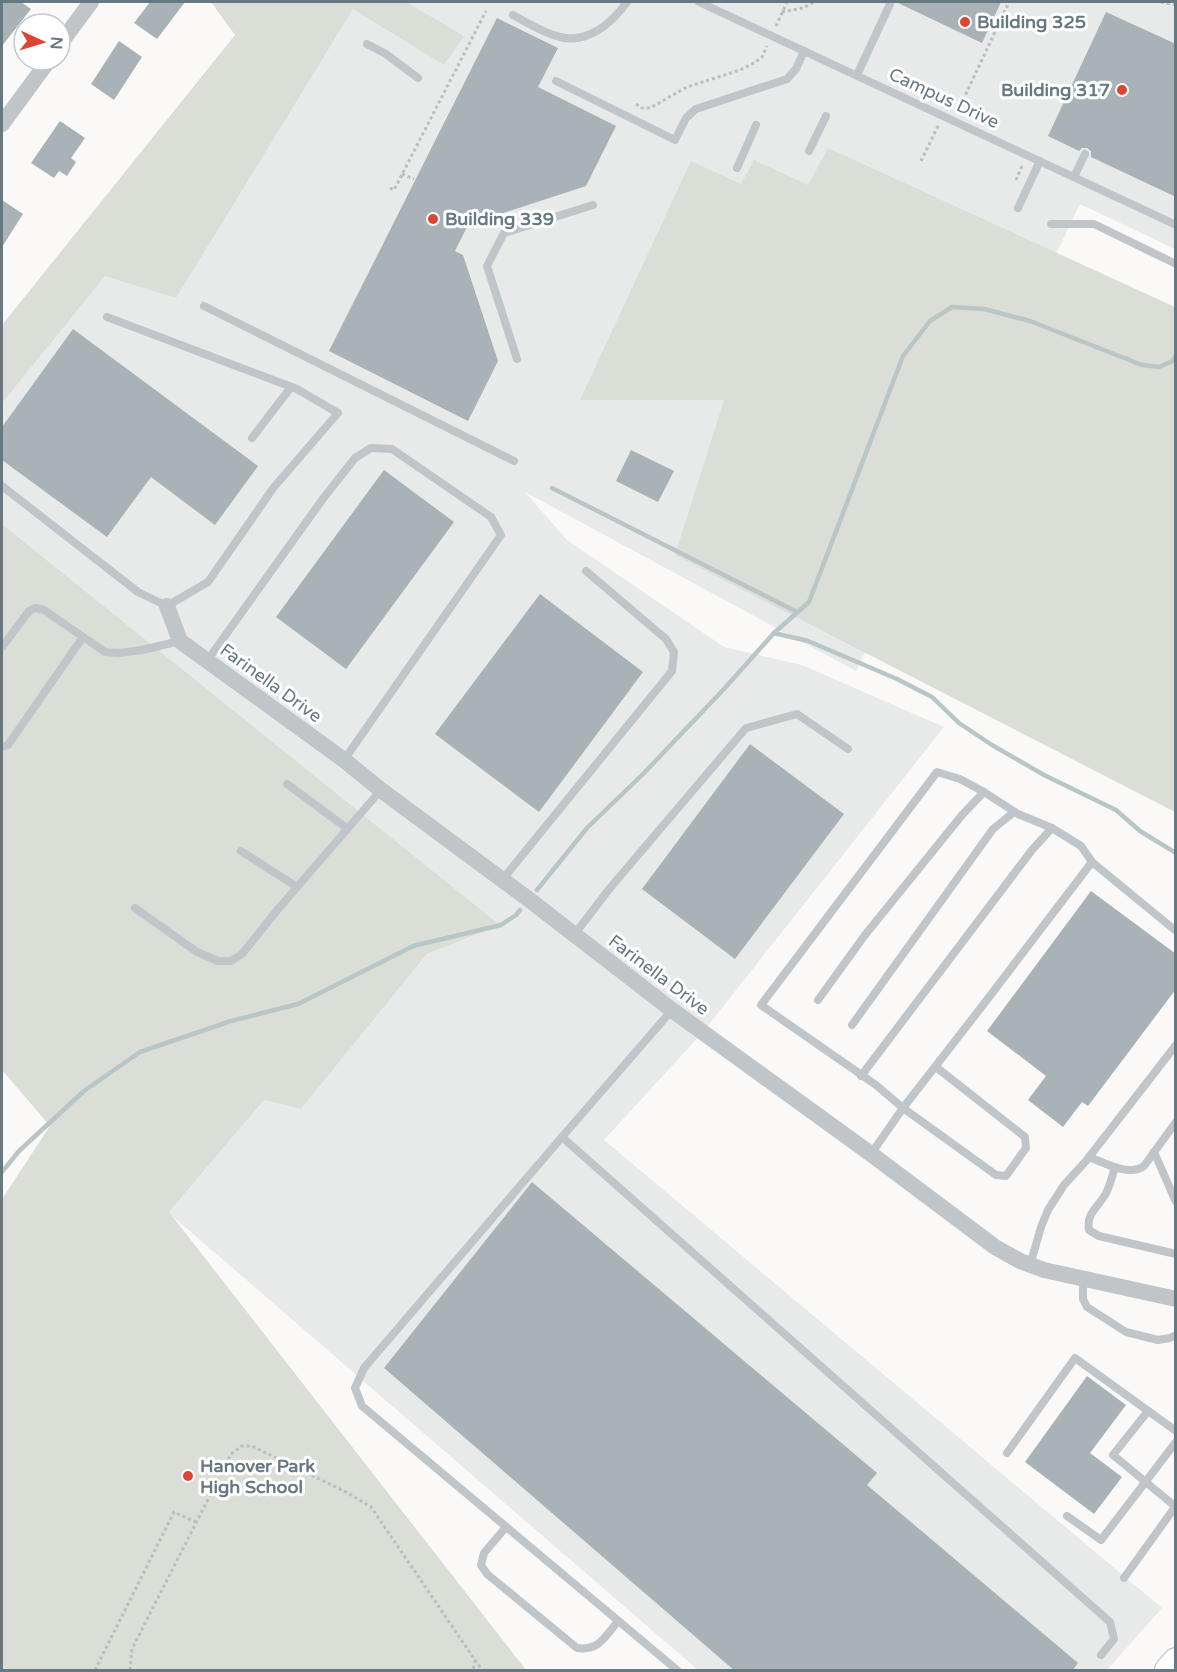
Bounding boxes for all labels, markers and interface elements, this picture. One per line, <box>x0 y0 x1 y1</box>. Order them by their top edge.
place label: Building 325 <box>977 11 1086 33</box>
north arrow <box>12 12 72 72</box>
marker: Building 325 <box>958 15 972 29</box>
text: N <box>46 36 66 50</box>
street label: Campus Drive <box>885 63 1003 133</box>
place label: Building 317 <box>1001 79 1110 101</box>
marker: Building 317 <box>1115 83 1129 97</box>
place label: Building 339 <box>445 208 554 230</box>
marker: Building 339 <box>426 212 440 226</box>
street label: Farinella Drive <box>216 639 326 727</box>
street label: Farinella Drive <box>604 930 714 1020</box>
place label: Hanover Park High School <box>200 1455 315 1498</box>
marker: Hanover Park High School <box>181 1469 195 1483</box>

